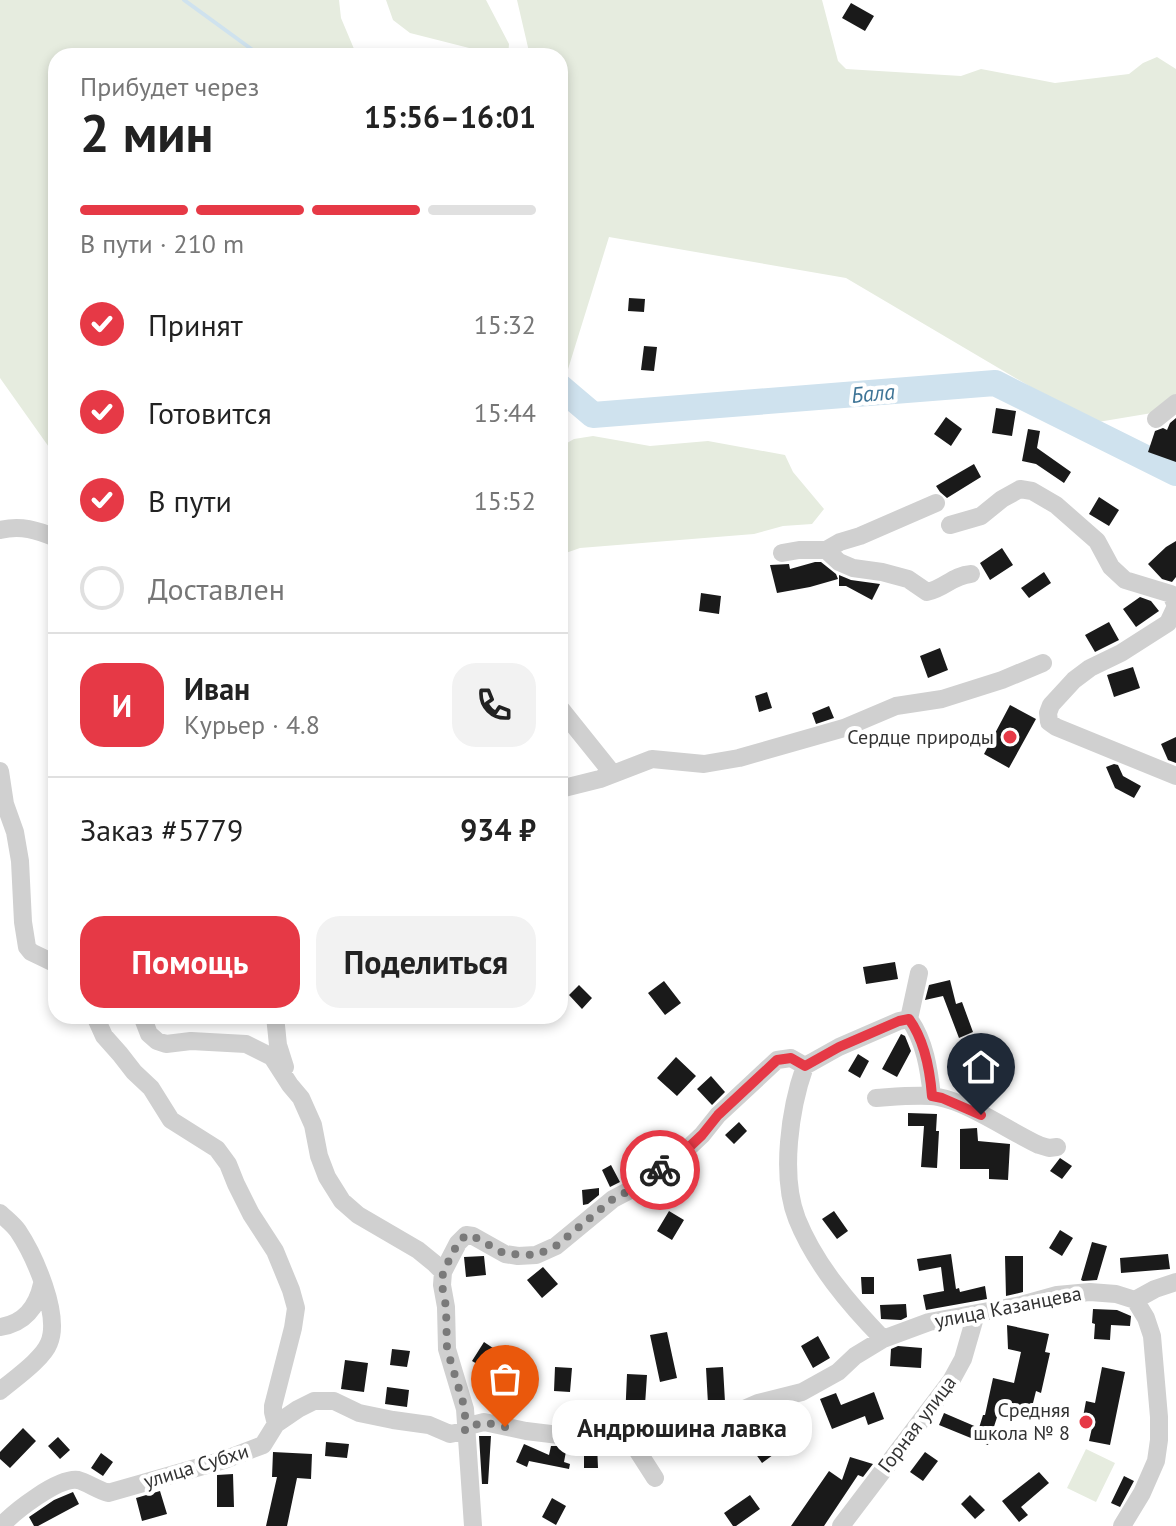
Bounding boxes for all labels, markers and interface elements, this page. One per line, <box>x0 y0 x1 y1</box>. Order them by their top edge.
text: Прибудет через <box>80 70 259 103</box>
text: 15:56–16:01 <box>364 97 536 136</box>
text: 2 мин <box>80 99 214 166</box>
text: В пути · 210 m <box>80 227 244 260</box>
icon: check <box>80 302 124 346</box>
text: Принят <box>148 305 243 344</box>
text: 15:32 <box>474 308 536 341</box>
water label: Бала <box>850 377 896 409</box>
icon: check <box>80 390 124 434</box>
text: Готовится <box>148 393 272 432</box>
text: 15:44 <box>474 396 536 429</box>
icon: check <box>80 478 124 522</box>
text: В пути <box>148 481 232 520</box>
text: 15:52 <box>474 484 536 517</box>
text: Доставлен <box>148 569 285 608</box>
button: phone <box>452 663 536 747</box>
text: Иван <box>184 669 250 708</box>
text: И <box>112 686 132 725</box>
text: Курьер · 4.8 <box>184 708 320 741</box>
place label: Сердце природы <box>847 724 994 750</box>
marker: Сердце природы <box>1001 728 1019 746</box>
text: Заказ #5779 <box>80 810 243 849</box>
text: 934 ₽ <box>460 810 536 849</box>
button: Помощь <box>80 916 300 1008</box>
button: Поделиться <box>316 916 536 1008</box>
pin <box>947 1033 1015 1115</box>
icon: home <box>959 1045 1003 1089</box>
courier <box>620 1130 700 1210</box>
icon: bike <box>638 1148 682 1192</box>
street label: улица Казанцева <box>932 1280 1084 1334</box>
pin <box>471 1345 539 1427</box>
icon: bag <box>483 1357 527 1401</box>
street label: Горная улица <box>872 1370 962 1478</box>
place label: Средняя школа № 8 <box>973 1397 1070 1446</box>
callout: Андрюшина лавка <box>553 1399 813 1455</box>
text: Андрюшина лавка <box>577 1411 787 1444</box>
marker: Средняя школа № 8 <box>1077 1413 1095 1431</box>
street label: улица Субхи <box>140 1438 252 1494</box>

